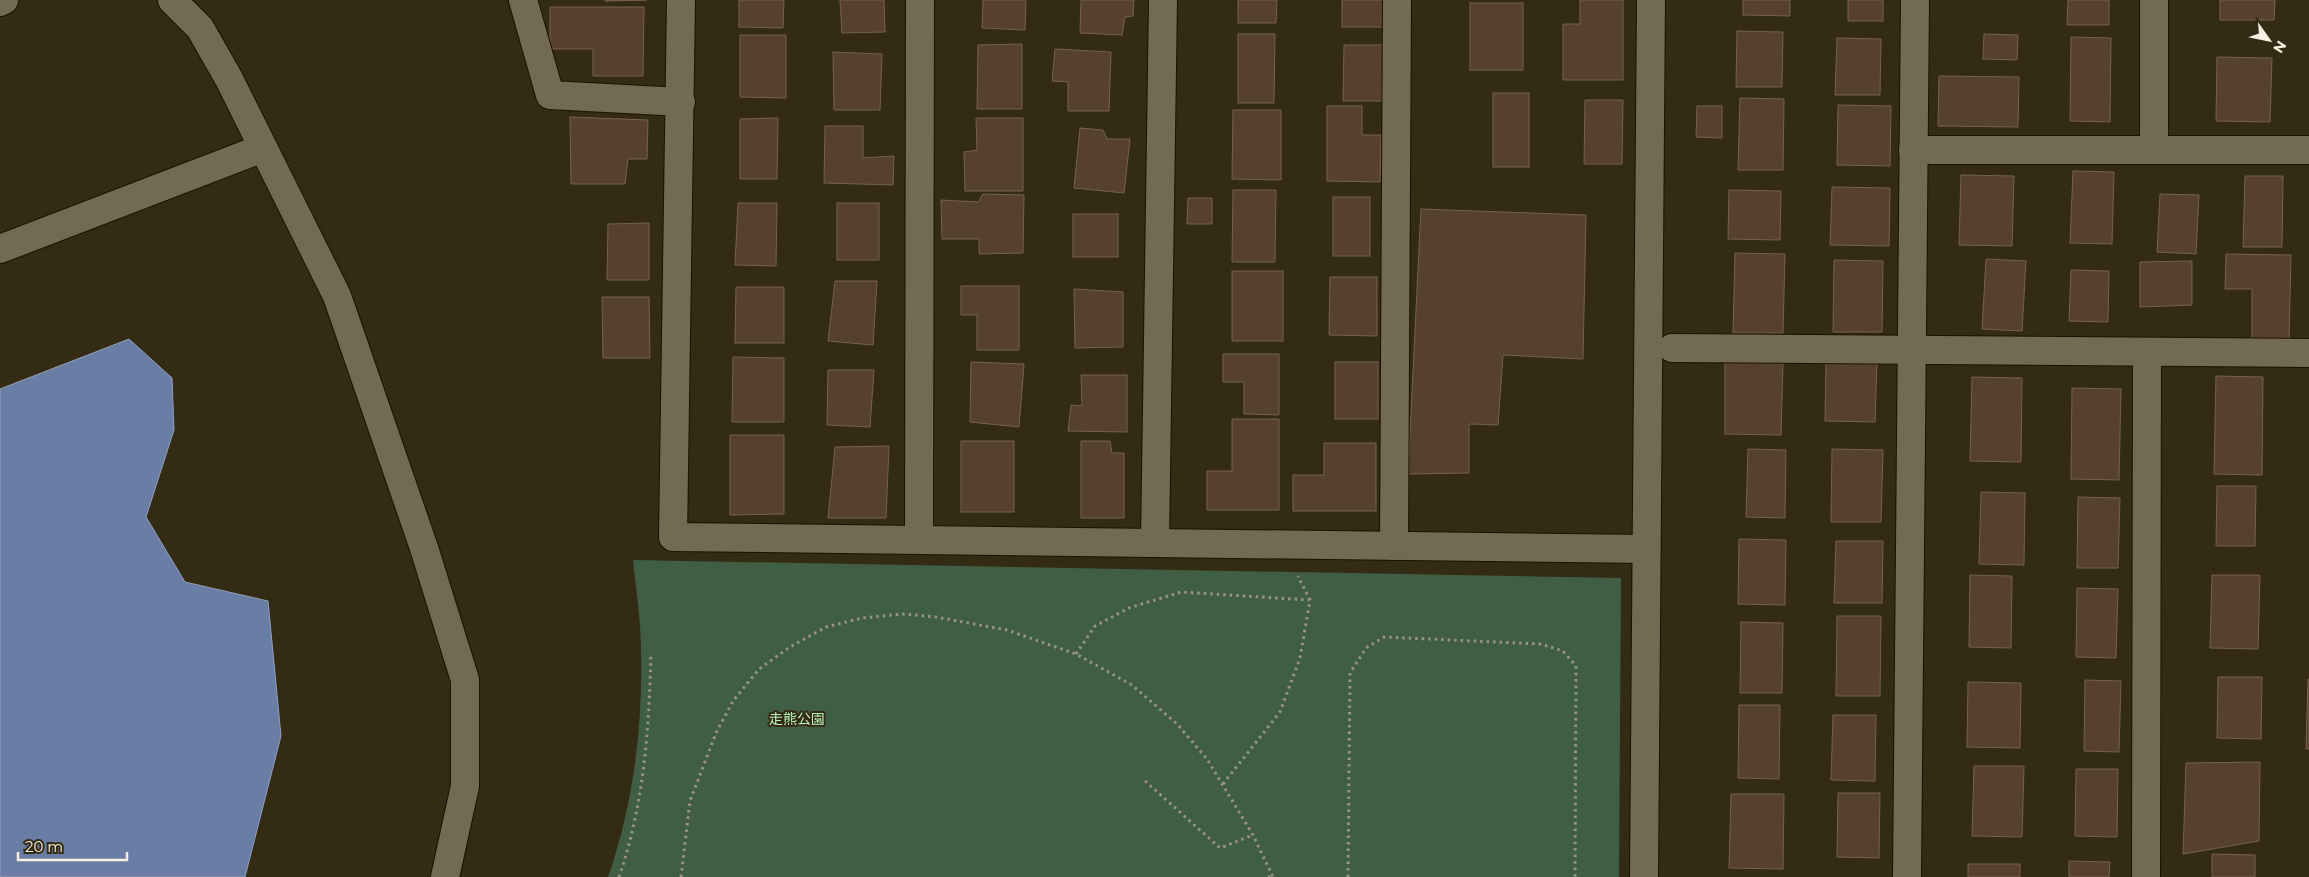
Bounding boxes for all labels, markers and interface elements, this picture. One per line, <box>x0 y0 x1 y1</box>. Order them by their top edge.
north arrow <box>2244 15 2294 65</box>
text: N <box>2269 37 2291 57</box>
park label: 走熊公園 <box>769 710 825 728</box>
scale bar <box>18 830 126 862</box>
text: 20 m <box>25 837 63 856</box>

